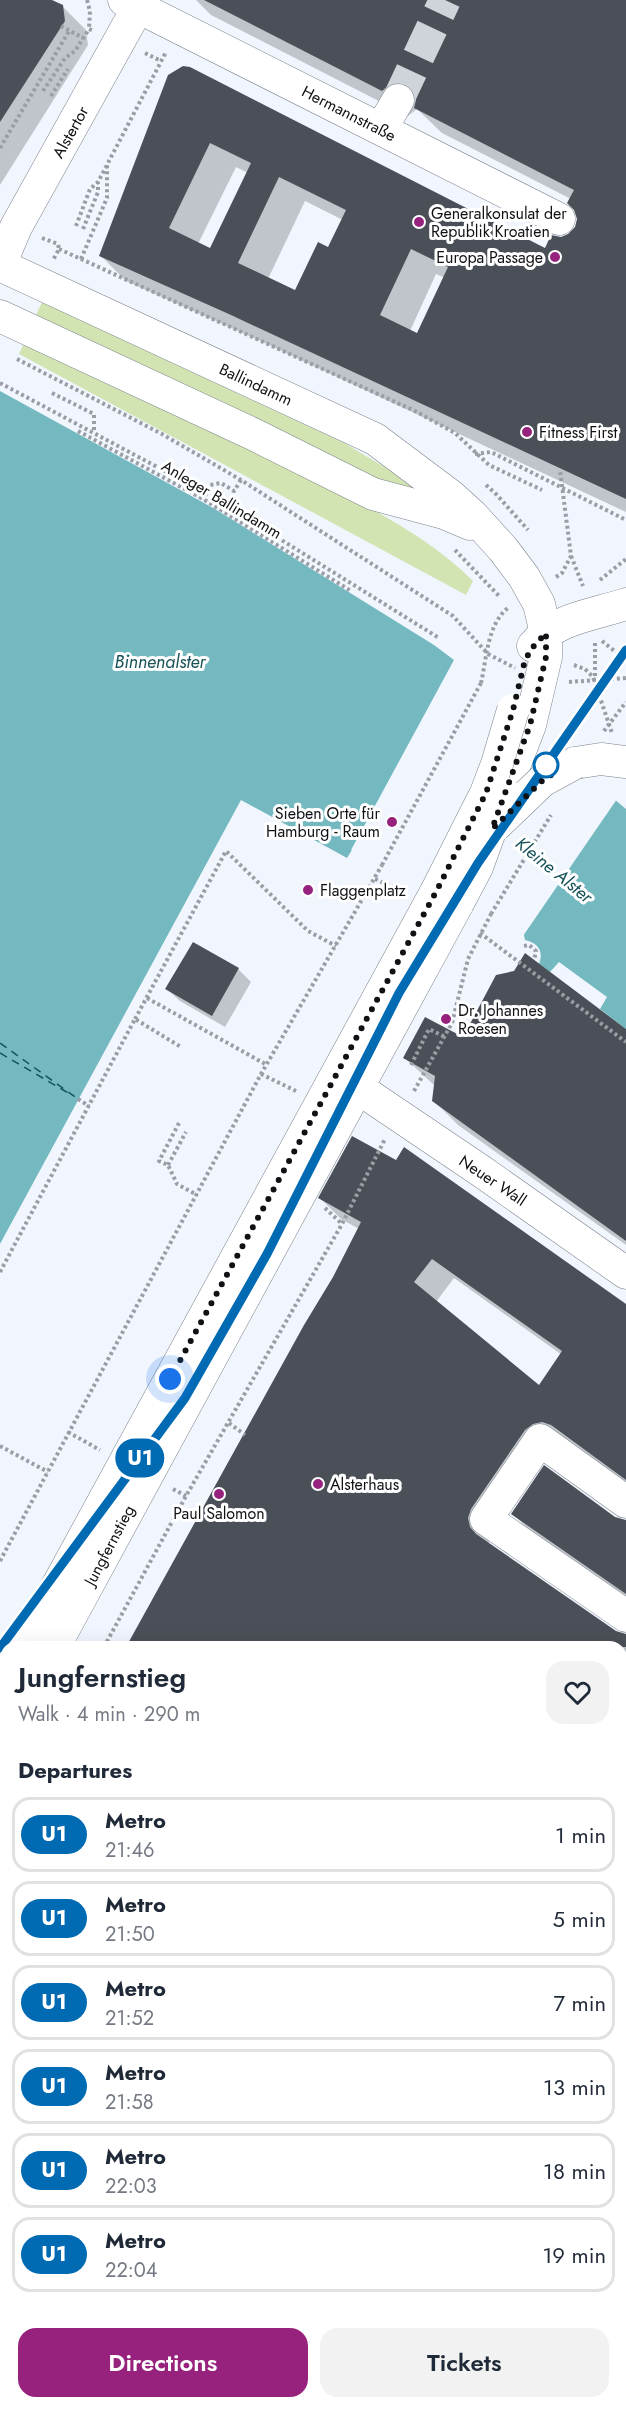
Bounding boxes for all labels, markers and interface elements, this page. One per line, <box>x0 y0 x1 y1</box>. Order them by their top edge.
street label: Hermannstraße <box>298 80 400 147</box>
street label: Alstertor <box>47 102 94 162</box>
place label: Generalkonsulat der Republik Kroatien <box>431 202 567 243</box>
marker: Generalkonsulat der Republik Kroatien <box>412 215 426 229</box>
place label: Europa Passage <box>436 246 543 269</box>
marker: Europa Passage <box>548 250 562 264</box>
street label: Ballindamm <box>215 357 296 411</box>
place label: Fitness First <box>539 421 617 444</box>
marker: Fitness First <box>520 425 534 439</box>
street label: Anleger Ballindamm <box>157 454 286 545</box>
water label: Binnenalster <box>115 649 206 675</box>
unlabelled marker <box>533 752 559 778</box>
place label: Sieben Orte für Hamburg - Raum <box>266 802 381 843</box>
marker: Sieben Orte für Hamburg - Raum <box>385 815 399 829</box>
water label: Kleine Alster <box>510 831 599 910</box>
place label: Flaggenplatz <box>320 879 407 902</box>
marker: Flaggenplatz <box>301 883 315 897</box>
place label: Dr. Johannes Roesen <box>458 999 543 1040</box>
marker: Dr. Johannes Roesen <box>439 1012 453 1026</box>
street label: Neuer Wall <box>454 1149 531 1211</box>
your location <box>155 1364 185 1394</box>
line badge: U1 <box>113 1438 167 1478</box>
text: U1 <box>127 1443 153 1473</box>
place label: Alsterhaus <box>330 1473 399 1496</box>
marker: Alsterhaus <box>311 1477 325 1491</box>
marker: Paul Salomon <box>212 1487 226 1501</box>
street label: Jungfernstieg <box>78 1501 140 1591</box>
place label: Paul Salomon <box>173 1502 265 1525</box>
text: Jungfernstieg <box>18 1657 186 1698</box>
button: heart <box>546 1661 609 1724</box>
text: Walk · 4 min · 290 m <box>18 1700 200 1729</box>
text: Departures <box>18 1754 132 1786</box>
text: Metro <box>105 1804 166 1836</box>
text: U1 <box>41 1819 67 1849</box>
text: 1 min <box>555 1819 606 1851</box>
text: 21:46 <box>105 1836 155 1865</box>
text: Metro <box>105 1888 166 1920</box>
text: U1 <box>41 1903 67 1933</box>
text: 5 min <box>553 1903 606 1935</box>
text: 21:50 <box>105 1920 155 1949</box>
text: Metro <box>105 1972 166 2004</box>
text: U1 <box>41 1987 67 2017</box>
text: 7 min <box>553 1987 606 2019</box>
text: 21:52 <box>105 2004 154 2033</box>
text: Metro <box>105 2056 166 2088</box>
text: U1 <box>41 2071 67 2101</box>
text: 13 min <box>543 2071 606 2103</box>
text: 21:58 <box>105 2088 154 2117</box>
text: Metro <box>105 2140 166 2172</box>
text: U1 <box>41 2155 67 2185</box>
text: 18 min <box>543 2155 606 2187</box>
text: 22:03 <box>105 2172 157 2201</box>
text: Metro <box>105 2224 166 2256</box>
text: U1 <box>41 2239 67 2269</box>
text: 19 min <box>542 2239 606 2271</box>
text: 22:04 <box>105 2256 157 2285</box>
button: Directions <box>18 2328 308 2397</box>
button: Tickets <box>320 2328 609 2397</box>

